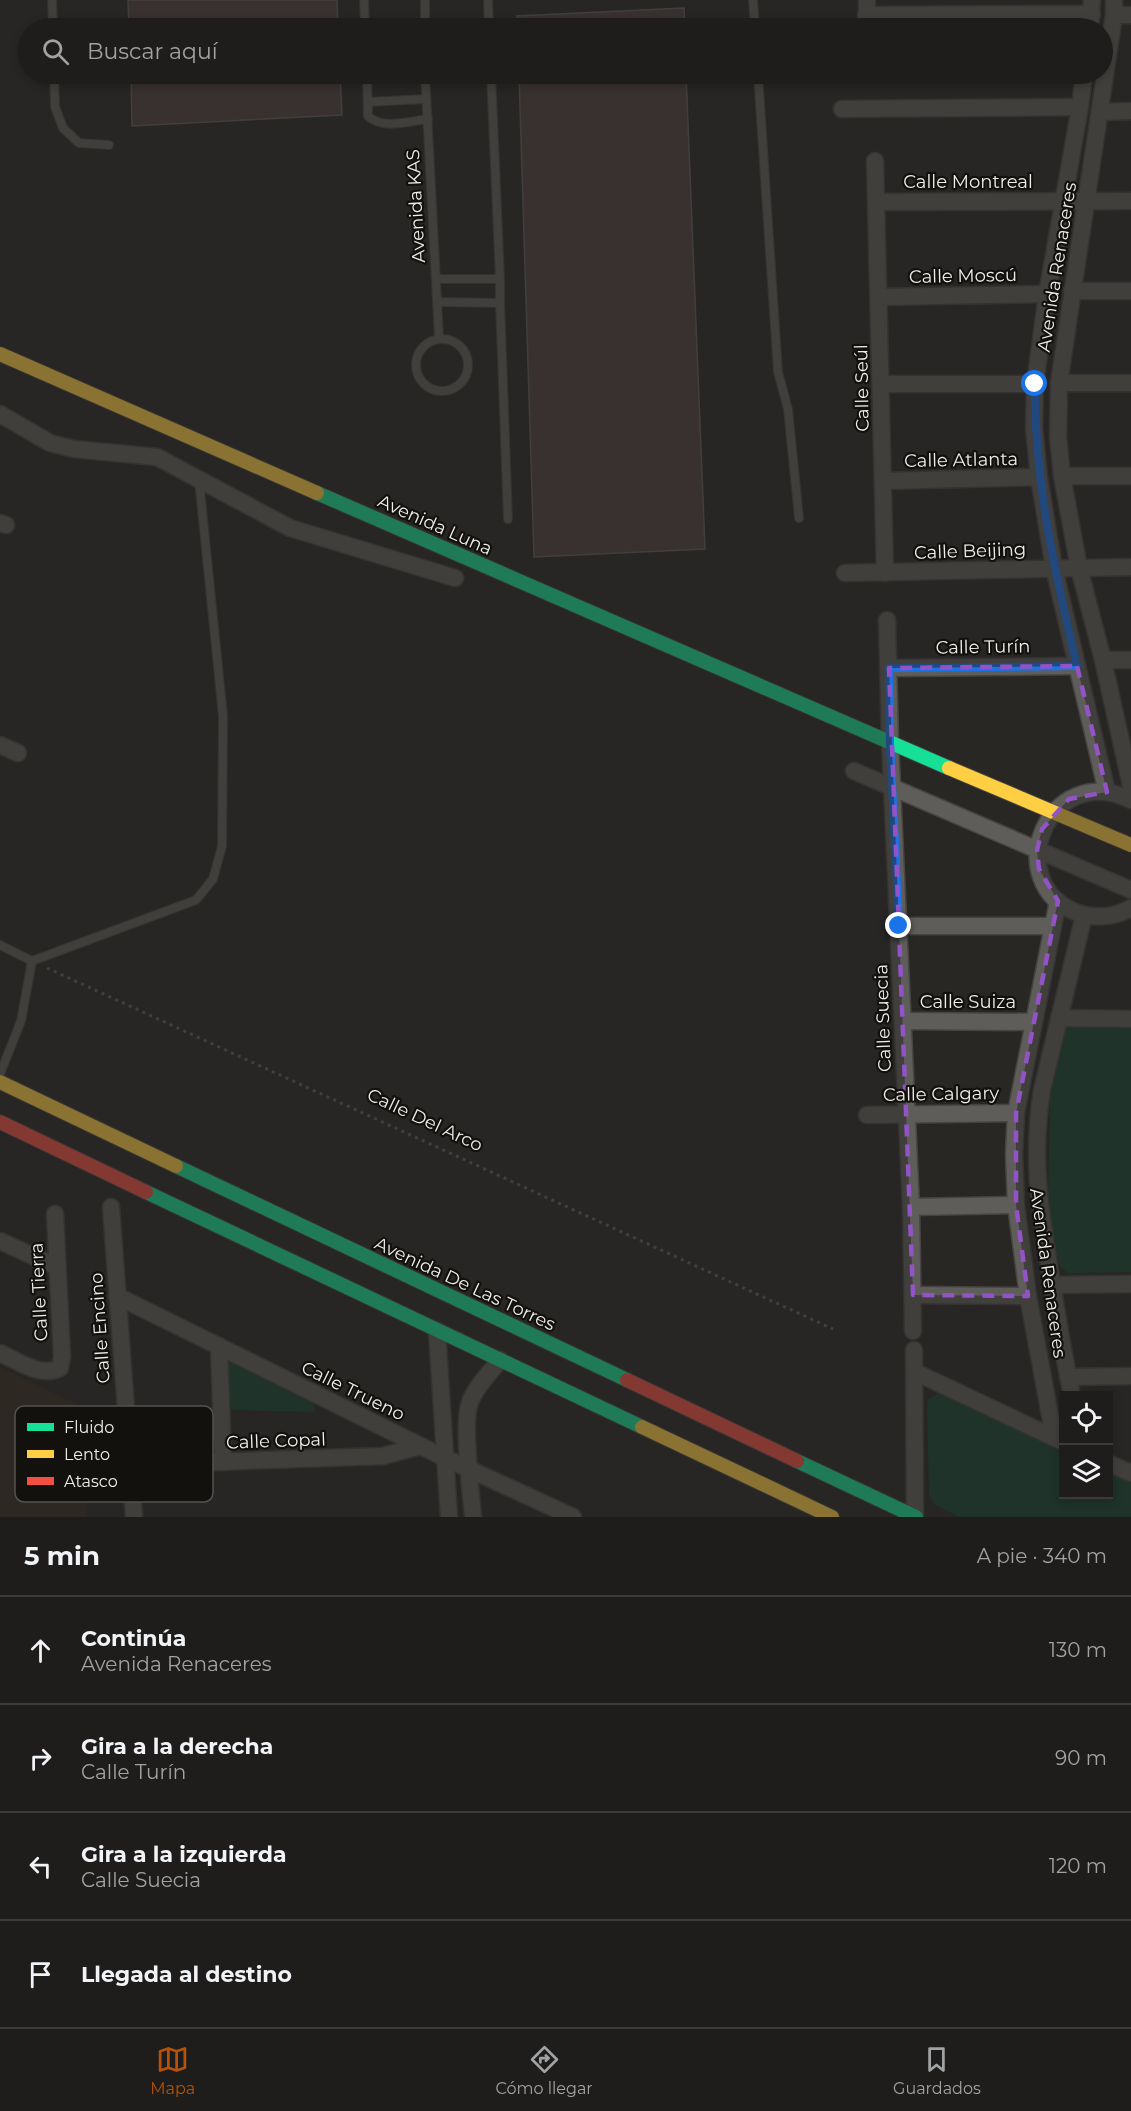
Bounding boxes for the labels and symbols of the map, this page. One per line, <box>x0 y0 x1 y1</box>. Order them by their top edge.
street label: Avenida KAS <box>402 149 430 263</box>
street label: Calle Montreal <box>903 171 1033 193</box>
street label: Avenida Renaceres <box>1033 180 1081 353</box>
street label: Calle Moscú <box>909 264 1017 288</box>
street label: Calle Seúl <box>850 344 874 432</box>
route start <box>1021 370 1047 396</box>
street label: Calle Atlanta <box>904 448 1018 472</box>
street label: Avenida Luna <box>374 490 496 560</box>
street label: Calle Beijing <box>914 538 1026 564</box>
street label: Calle Turín <box>935 635 1031 659</box>
route end <box>885 912 911 938</box>
street label: Calle Suecia <box>870 964 896 1072</box>
street label: Calle Suiza <box>920 991 1016 1013</box>
street label: Calle Calgary <box>883 1082 1000 1106</box>
street label: Calle Del Arco <box>364 1084 486 1156</box>
street label: Avenida Renaceres <box>1025 1187 1071 1360</box>
street label: Avenida De Las Torres <box>371 1232 559 1336</box>
street label: Calle Tierra <box>25 1242 53 1342</box>
street label: Calle Encino <box>85 1272 115 1384</box>
street label: Calle Trueno <box>298 1357 408 1425</box>
legend <box>15 1406 213 1502</box>
text: Fluido <box>64 1418 114 1437</box>
street label: Calle Copal <box>226 1428 326 1454</box>
text: Lento <box>64 1445 110 1464</box>
text: Atasco <box>64 1472 118 1491</box>

